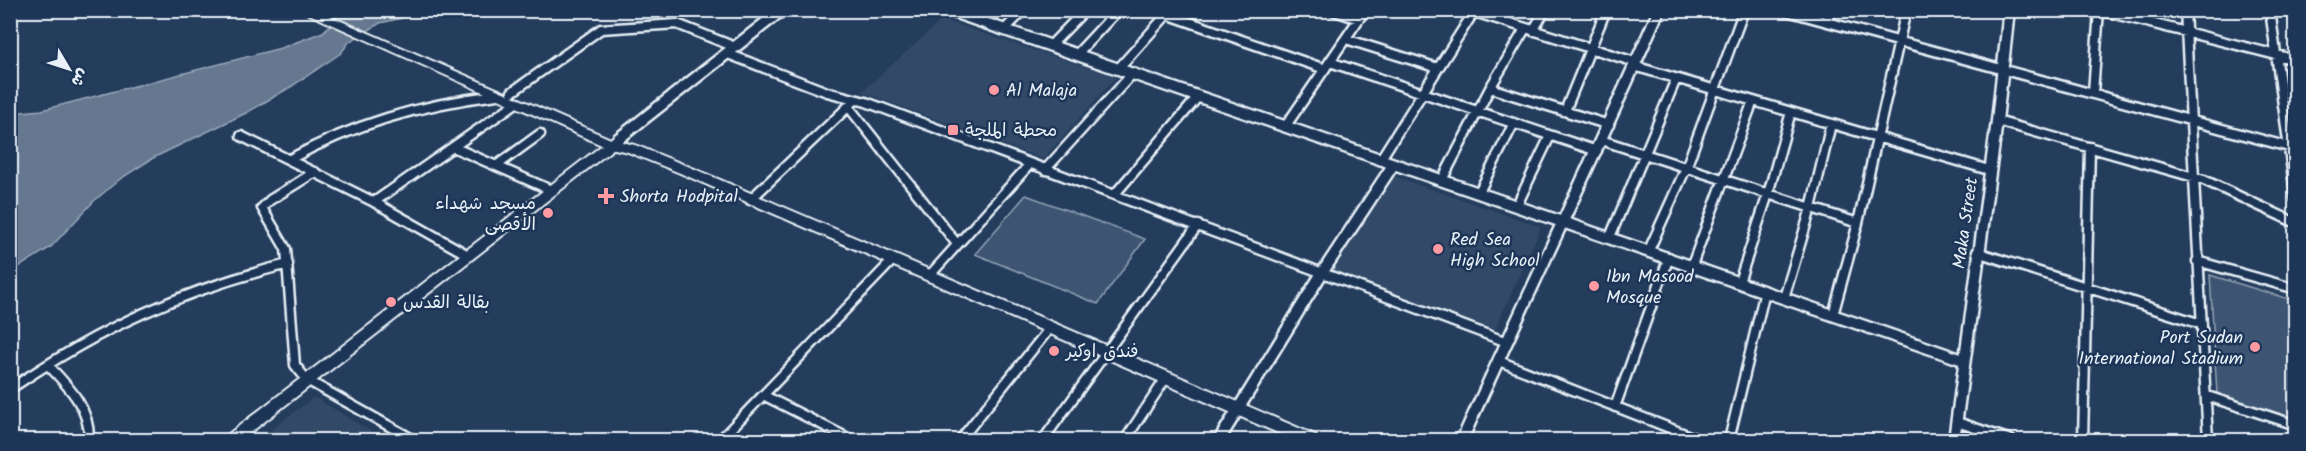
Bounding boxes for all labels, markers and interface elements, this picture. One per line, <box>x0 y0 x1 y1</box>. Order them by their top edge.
north arrow <box>39 39 99 99</box>
text: ش <box>64 63 95 92</box>
place label: Al Malaja <box>1006 77 1077 106</box>
marker: Al Malaja <box>987 83 1001 97</box>
place label: محطة الملجة <box>965 117 1057 146</box>
marker: محطة الملجة <box>946 123 960 137</box>
street label: Maka Street <box>1946 174 1987 271</box>
place label: Shorta Hodpital <box>620 183 738 212</box>
marker: Shorta Hodpital <box>597 187 615 205</box>
place label: مسجد شهداء الأقصى <box>435 190 536 240</box>
marker: مسجد شهداء الأقصى <box>541 206 555 220</box>
place label: Red Sea High School <box>1450 226 1540 276</box>
marker: Red Sea High School <box>1431 242 1445 256</box>
place label: Ibn Masood Mosque <box>1606 263 1694 313</box>
marker: Ibn Masood Mosque <box>1587 279 1601 293</box>
place label: بقالة القدس <box>403 289 490 318</box>
marker: بقالة القدس <box>384 295 398 309</box>
place label: Port Sudan International Stadium <box>2078 324 2243 374</box>
place label: فندق اوكير <box>1064 338 1138 367</box>
marker: Port Sudan International Stadium <box>2248 340 2262 354</box>
marker: فندق اوكير <box>1047 344 1061 358</box>

